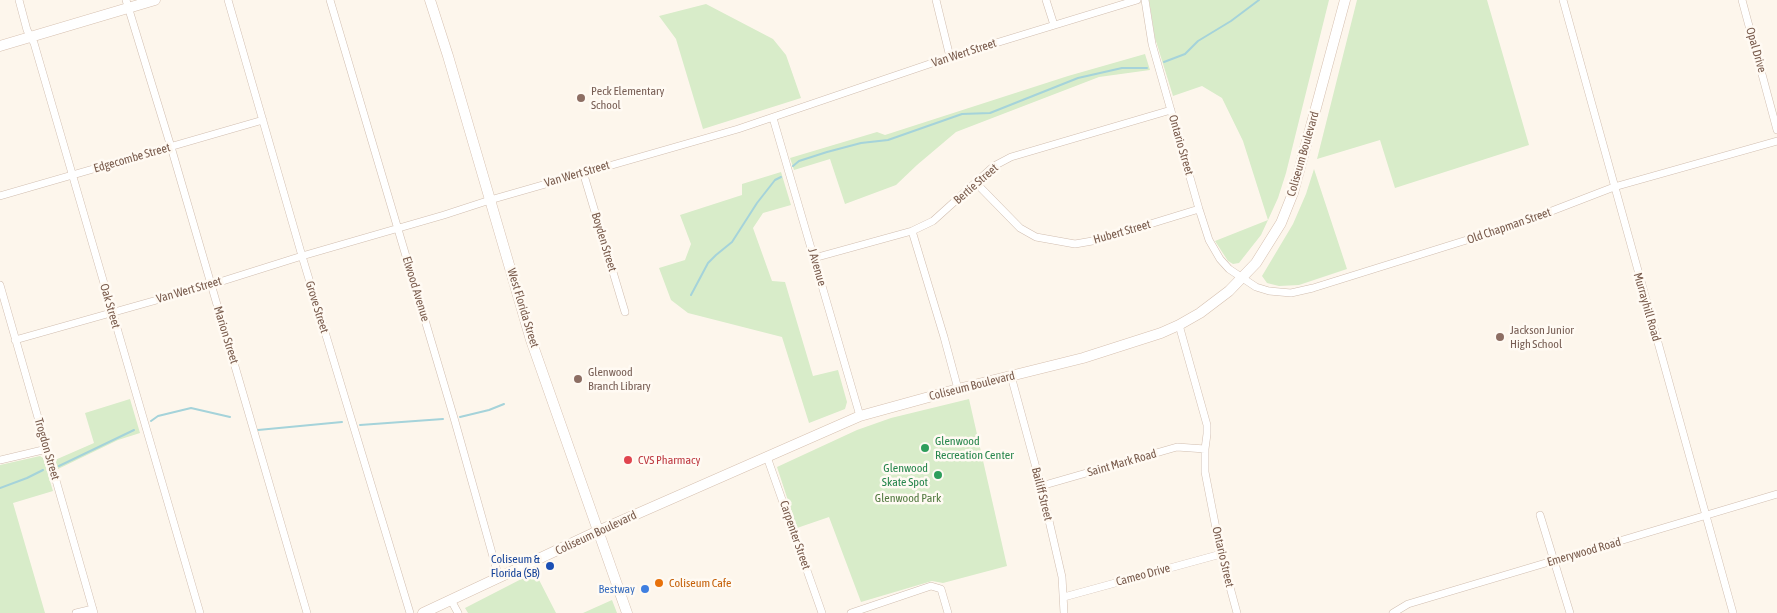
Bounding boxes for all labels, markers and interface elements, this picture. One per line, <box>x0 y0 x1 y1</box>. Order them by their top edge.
street label: Opal Drive <box>1743 26 1769 74</box>
street label: Van Wert Street <box>930 36 998 70</box>
place label: Peck Elementary School <box>591 84 665 112</box>
marker: Peck Elementary School <box>575 92 587 104</box>
street label: Coliseum Boulevard <box>1284 110 1322 198</box>
street label: Ontario Street <box>1166 113 1196 177</box>
street label: Edgecombe Street <box>92 140 172 176</box>
street label: Van Wert Street <box>543 158 611 190</box>
street label: Bertie Street <box>951 161 1001 207</box>
street label: Old Chapman Street <box>1465 205 1553 247</box>
street label: Boyden Street <box>588 211 620 273</box>
street label: Hubert Street <box>1092 217 1152 247</box>
street label: J Avenue <box>805 246 829 288</box>
street label: Elwood Avenue <box>399 255 433 323</box>
street label: West Florida Street <box>504 267 542 349</box>
street label: Murrayhill Road <box>1630 271 1664 343</box>
street label: Van Wert Street <box>155 274 223 306</box>
street label: Grove Street <box>302 279 332 335</box>
street label: Oak Street <box>97 282 123 330</box>
street label: Marion Street <box>210 305 242 365</box>
place label: Jackson Junior High School <box>1510 323 1574 351</box>
marker: Jackson Junior High School <box>1494 331 1506 343</box>
place label: Glenwood Branch Library <box>588 365 651 393</box>
street label: Coliseum Boulevard <box>928 368 1016 404</box>
marker: Glenwood Branch Library <box>572 373 584 385</box>
street label: Trogdon Street <box>31 416 63 482</box>
place label: Glenwood Recreation Center <box>935 434 1014 462</box>
marker: Glenwood Recreation Center <box>919 442 931 454</box>
street label: Saint Mark Road <box>1086 446 1158 480</box>
place label: CVS Pharmacy <box>638 453 700 467</box>
marker: CVS Pharmacy <box>622 454 634 466</box>
place label: Glenwood Skate Spot <box>882 461 928 489</box>
street label: Bailiff Street <box>1028 466 1056 522</box>
marker: Glenwood Skate Spot <box>932 469 944 481</box>
park label: Glenwood Park <box>875 491 941 505</box>
street label: Carpenter Street <box>777 499 813 571</box>
street label: Coliseum Boulevard <box>553 508 639 558</box>
street label: Ontario Street <box>1209 525 1237 589</box>
street label: Emerywood Road <box>1545 535 1623 569</box>
place label: Coliseum & Florida (SB) <box>491 552 540 580</box>
marker: Coliseum & Florida (SB) <box>544 560 556 572</box>
street label: Cameo Drive <box>1114 561 1172 589</box>
place label: Coliseum Cafe <box>669 576 731 590</box>
marker: Coliseum Cafe <box>653 577 665 589</box>
place label: Bestway <box>599 582 635 596</box>
marker: Bestway <box>639 583 651 595</box>

